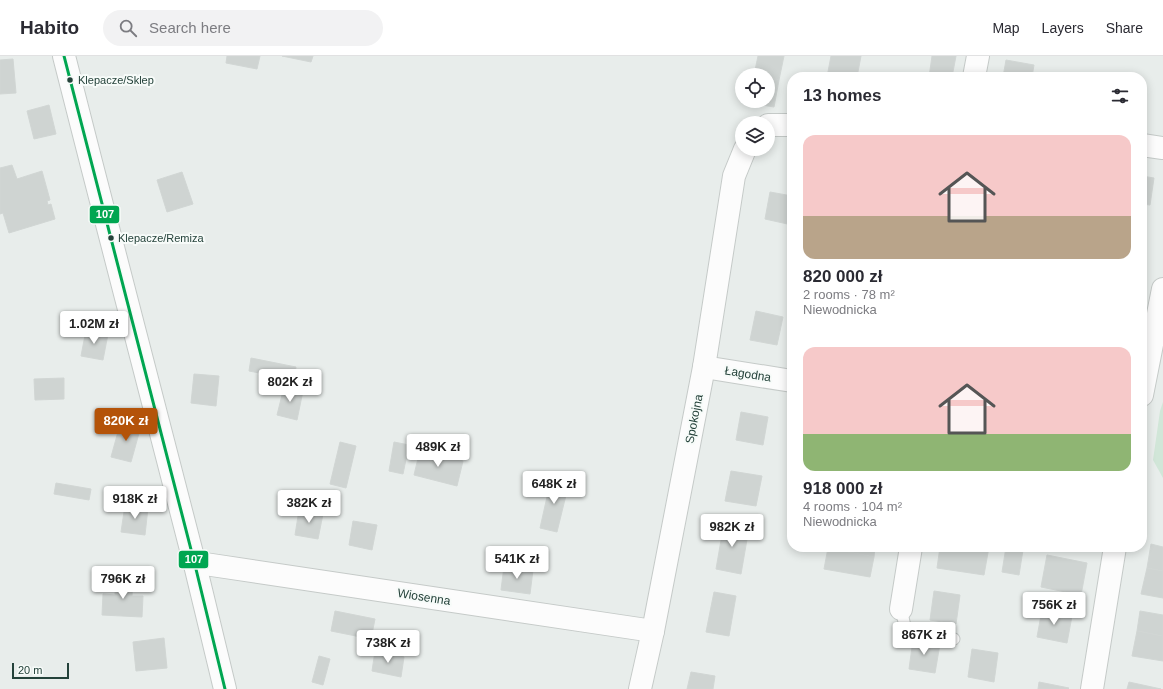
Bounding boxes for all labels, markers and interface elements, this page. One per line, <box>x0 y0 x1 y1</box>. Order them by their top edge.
search box <box>103 10 383 46</box>
text: Habito <box>20 17 79 38</box>
icon: search <box>117 17 139 39</box>
text: Search here <box>149 19 231 36</box>
text: Map <box>992 20 1020 36</box>
text: Layers <box>1042 20 1084 36</box>
text: Share <box>1106 20 1143 36</box>
map controls <box>735 68 775 156</box>
button: locate <box>735 68 775 108</box>
place label: Klepacze/Sklep <box>78 74 154 86</box>
marker: Klepacze/Sklep <box>65 75 75 85</box>
icon: filters <box>1109 85 1131 107</box>
text: 13 homes <box>803 86 881 105</box>
button: layers <box>735 116 775 156</box>
icon: home <box>931 161 1003 233</box>
line badge: 107 <box>89 205 120 224</box>
text: 107 <box>96 208 114 220</box>
place label: Klepacze/Remiza <box>118 232 204 244</box>
marker: Klepacze/Remiza <box>106 233 116 243</box>
text: 820 000 zł <box>803 267 882 286</box>
text: 2 rooms · 78 m² <box>803 287 895 302</box>
text: Niewodnicka <box>803 302 877 317</box>
pin: 1.02M zł <box>53 311 135 345</box>
text: 1.02M zł <box>69 316 119 331</box>
street label: Łagodna <box>724 363 772 385</box>
pin: 802K zł <box>253 369 327 403</box>
icon: home <box>931 373 1003 445</box>
text: 802K zł <box>268 374 312 389</box>
street label: Spokojna <box>682 393 706 445</box>
pin: 820K zł <box>89 408 163 442</box>
text: 820K zł <box>104 413 148 428</box>
pin: 489K zł <box>401 434 475 468</box>
text: 489K zł <box>416 439 460 454</box>
pin: 648K zł <box>517 471 591 505</box>
text: 648K zł <box>532 476 576 491</box>
text: 918 000 zł <box>803 479 882 498</box>
pin: 918K zł <box>98 486 172 520</box>
pin: 382K zł <box>272 490 346 524</box>
text: 918K zł <box>113 491 157 506</box>
text: 382K zł <box>287 495 331 510</box>
text: 4 rooms · 104 m² <box>803 499 902 514</box>
pin: 982K zł <box>695 514 769 548</box>
text: Niewodnicka <box>803 514 877 529</box>
text: 982K zł <box>710 519 754 534</box>
pin: 541K zł <box>480 546 554 580</box>
line badge: 107 <box>178 550 209 569</box>
text: 541K zł <box>495 551 539 566</box>
text: 107 <box>185 553 203 565</box>
pin: 796K zł <box>86 566 160 600</box>
text: 796K zł <box>101 571 145 586</box>
street label: Wiosenna <box>397 586 452 608</box>
pin: 756K zł <box>1017 592 1091 626</box>
text: 756K zł <box>1032 597 1076 612</box>
pin: 867K zł <box>887 622 961 656</box>
text: 867K zł <box>902 627 946 642</box>
pin: 738K zł <box>351 630 425 664</box>
text: 738K zł <box>366 635 410 650</box>
scale bar <box>12 661 69 680</box>
text: 20 m <box>18 664 42 676</box>

